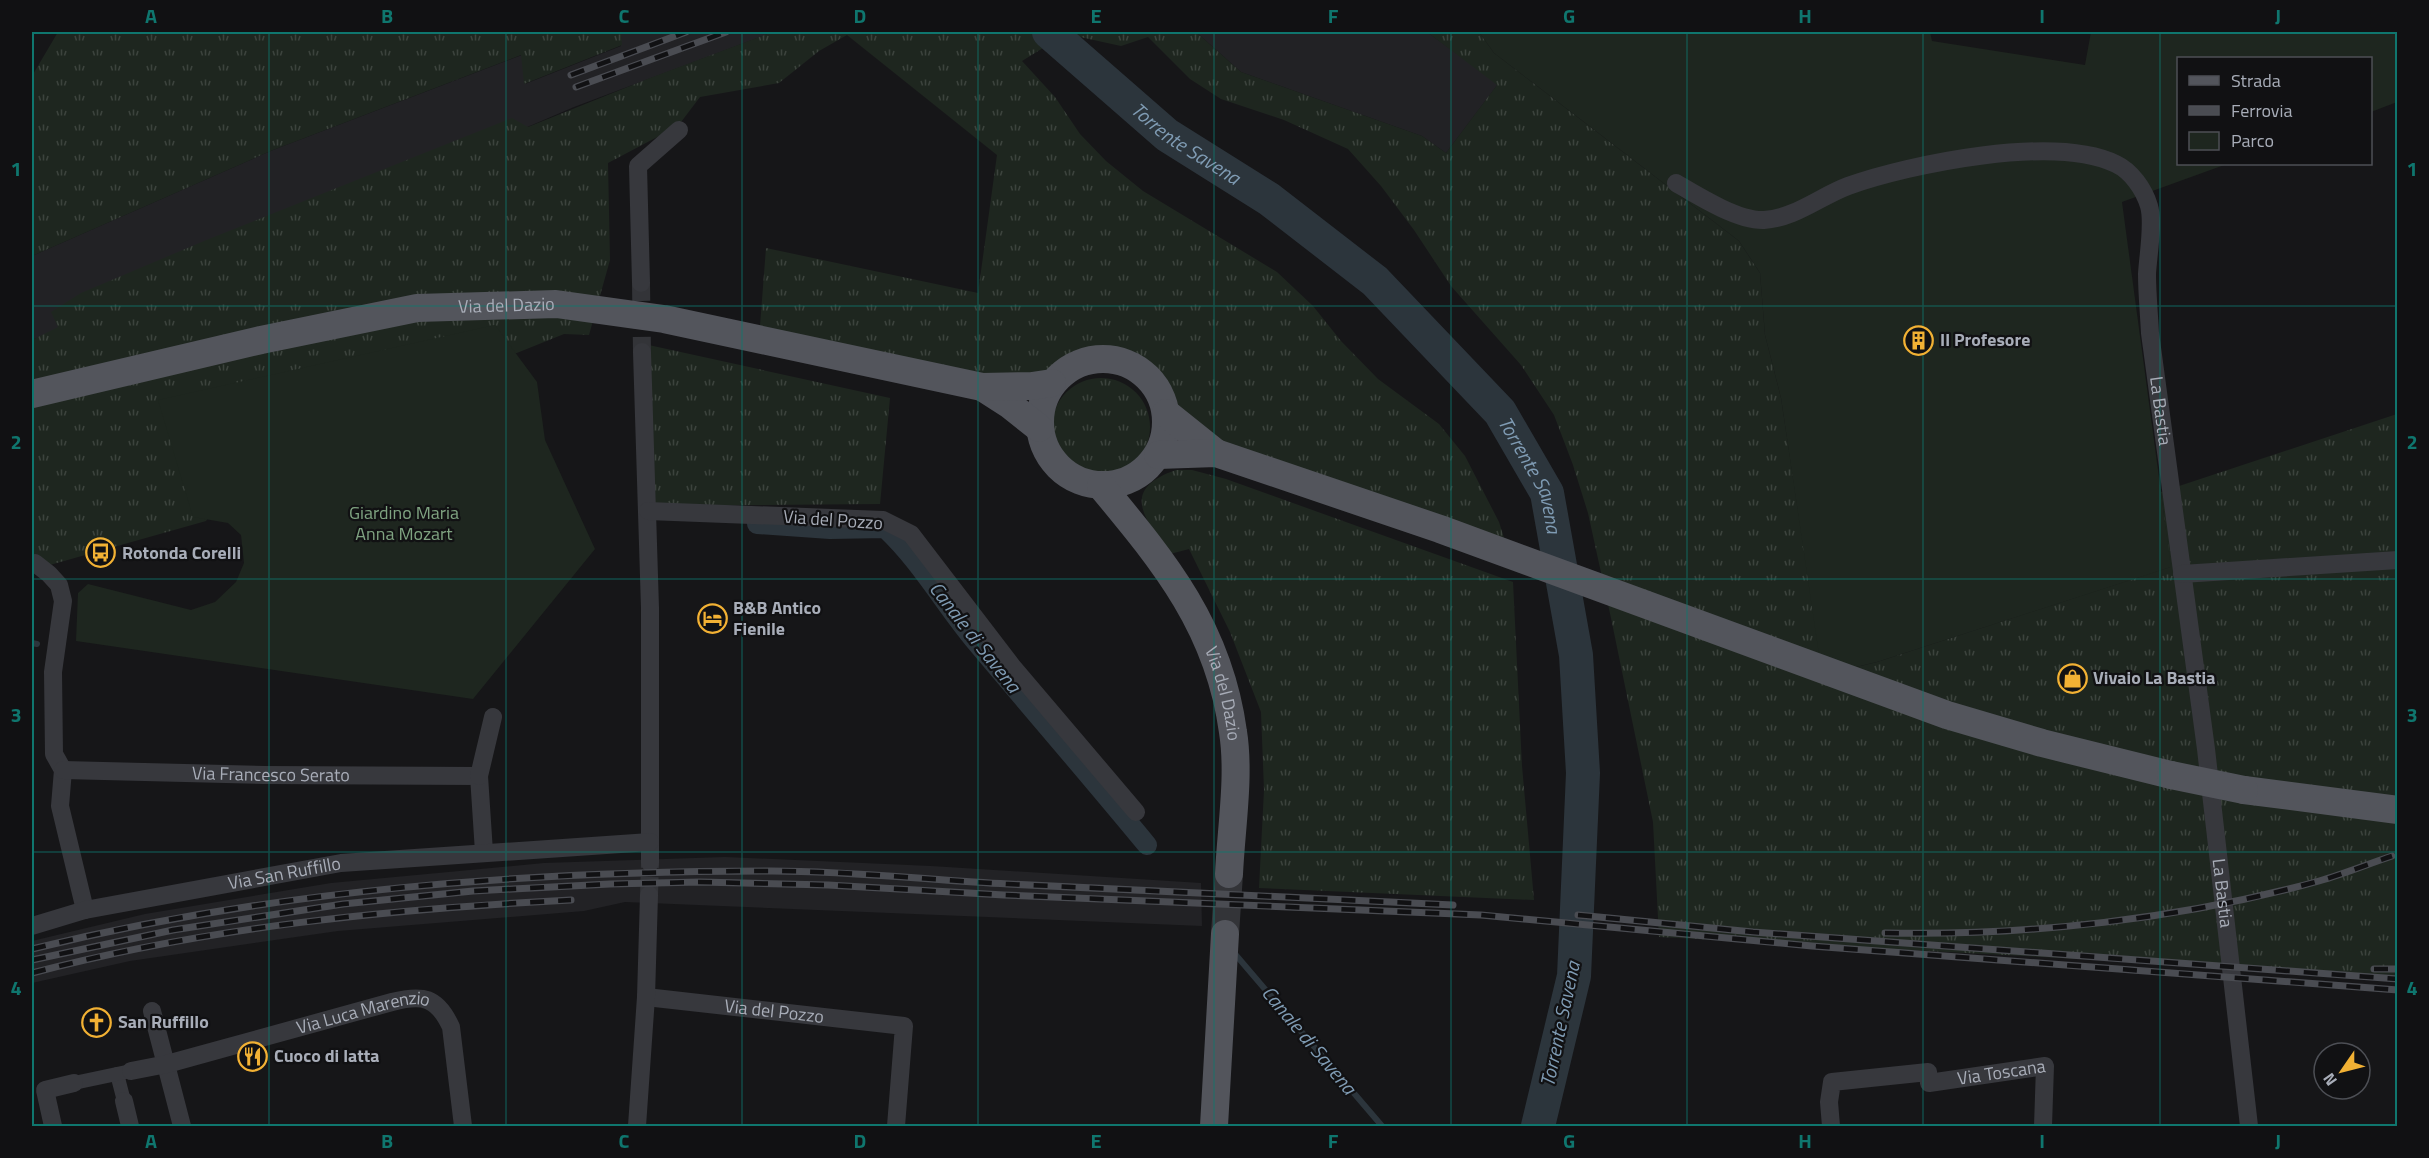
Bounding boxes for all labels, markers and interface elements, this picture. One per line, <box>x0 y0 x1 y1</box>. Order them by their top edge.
text: A <box>145 0 157 31</box>
text: B <box>381 0 393 31</box>
text: C <box>619 0 630 31</box>
text: D <box>854 0 866 31</box>
text: E <box>1090 0 1102 31</box>
text: F <box>1328 0 1339 31</box>
text: G <box>1563 0 1575 31</box>
text: H <box>1798 0 1812 31</box>
text: I <box>2039 0 2045 31</box>
text: J <box>2275 0 2281 31</box>
legend <box>2177 57 2372 165</box>
text: Strada <box>2231 67 2281 94</box>
water label: Torrente Savena <box>1125 94 1248 193</box>
text: Ferrovia <box>2231 97 2292 124</box>
text: Parco <box>2231 127 2274 154</box>
text: 1 <box>10 153 22 184</box>
text: 1 <box>2406 153 2418 184</box>
street label: Via del Dazio <box>458 290 555 320</box>
building icon: Il Profesore <box>1903 324 1935 356</box>
place label: Il Profesore <box>1940 326 2030 353</box>
street label: La Bastia <box>2143 375 2179 447</box>
water label: Torrente Savena <box>1491 410 1570 537</box>
text: 2 <box>10 426 22 457</box>
text: 2 <box>2406 426 2418 457</box>
park label: Giardino Maria Anna Mozart <box>349 499 459 547</box>
street label: Via del Pozzo <box>782 503 884 536</box>
bus stop icon: Rotonda Corelli <box>85 537 117 569</box>
place label: Rotonda Corelli <box>122 539 241 566</box>
water label: Canale di Savena <box>922 574 1030 700</box>
place label: B&B Antico Fienile <box>733 594 821 642</box>
hotel icon: B&B Antico Fienile <box>696 602 728 634</box>
street label: Via del Dazio <box>1198 642 1248 742</box>
shop icon: Vivaio La Bastia <box>2056 662 2088 694</box>
place label: Vivaio La Bastia <box>2093 664 2215 691</box>
text: 3 <box>10 699 22 730</box>
text: 3 <box>2406 699 2418 730</box>
street label: Via Francesco Serato <box>192 759 350 788</box>
street label: Via San Ruffillo <box>226 849 343 897</box>
street label: La Bastia <box>2206 857 2240 929</box>
water label: Torrente Savena <box>1531 957 1588 1089</box>
text: 4 <box>10 972 22 1003</box>
text: 4 <box>2406 972 2418 1003</box>
water label: Canale di Savena <box>1254 978 1365 1102</box>
street label: Via Luca Marenzio <box>293 984 434 1041</box>
street label: Via del Pozzo <box>723 992 826 1030</box>
church icon: San Ruffillo <box>81 1006 113 1038</box>
place label: San Ruffillo <box>118 1008 209 1035</box>
restaurant icon: Cuoco di latta <box>237 1040 269 1072</box>
north arrow <box>2312 1041 2372 1101</box>
place label: Cuoco di latta <box>274 1042 380 1069</box>
street label: Via Toscana <box>1955 1052 2047 1092</box>
text: N <box>2317 1068 2343 1091</box>
text: A <box>145 1125 157 1156</box>
text: B <box>381 1125 393 1156</box>
text: C <box>619 1125 630 1156</box>
text: D <box>854 1125 866 1156</box>
text: E <box>1090 1125 1102 1156</box>
text: F <box>1328 1125 1339 1156</box>
text: G <box>1563 1125 1575 1156</box>
text: H <box>1798 1125 1812 1156</box>
text: I <box>2039 1125 2045 1156</box>
text: J <box>2275 1125 2281 1156</box>

